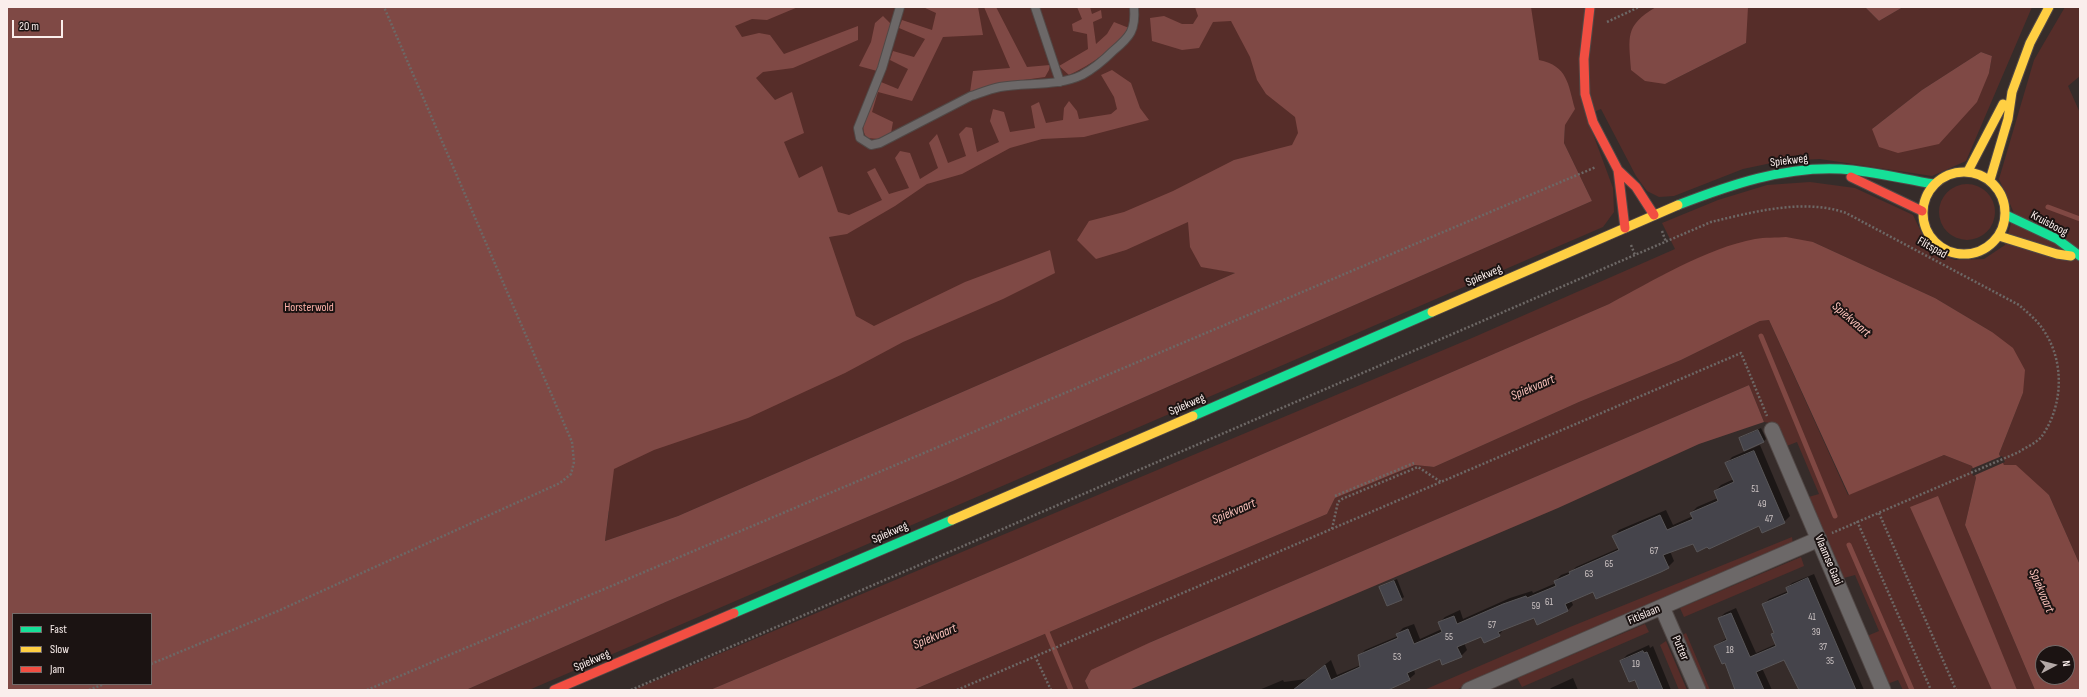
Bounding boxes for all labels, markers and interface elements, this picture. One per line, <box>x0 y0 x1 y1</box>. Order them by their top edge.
scale bar <box>14 12 65 38</box>
text: 20 m <box>19 19 39 34</box>
street label: Spiekweg <box>1769 152 1809 170</box>
street label: Kruisboog <box>2028 208 2070 240</box>
street label: Flitspad <box>1915 234 1949 262</box>
street label: Spiekweg <box>1464 262 1504 290</box>
water label: Spiekvaart <box>1829 299 1873 341</box>
park label: Horsterwold <box>284 301 334 315</box>
water label: Spiekvaart <box>1509 372 1557 404</box>
street label: Spiekweg <box>1167 391 1207 419</box>
house number: 51 <box>1751 483 1759 495</box>
water label: Spiekvaart <box>1210 496 1258 528</box>
house number: 49 <box>1758 498 1766 510</box>
house number: 47 <box>1765 513 1773 525</box>
street label: Spiekweg <box>870 519 910 547</box>
street label: Vlaamse Gaai <box>1811 533 1845 587</box>
house number: 67 <box>1650 545 1658 557</box>
house number: 65 <box>1605 558 1613 570</box>
water label: Spiekvaart <box>2025 567 2057 615</box>
house number: 63 <box>1585 568 1593 580</box>
house number: 61 <box>1545 596 1553 608</box>
house number: 59 <box>1532 600 1540 612</box>
street label: Fitislaan <box>1626 602 1662 628</box>
house number: 41 <box>1808 611 1816 623</box>
legend <box>12 613 152 685</box>
house number: 57 <box>1488 619 1496 631</box>
water label: Spiekvaart <box>911 621 959 653</box>
text: Fast <box>50 622 67 637</box>
house number: 39 <box>1812 626 1820 638</box>
house number: 55 <box>1445 631 1453 643</box>
street label: Putter <box>1668 633 1692 663</box>
house number: 37 <box>1819 641 1827 653</box>
text: Slow <box>50 642 69 657</box>
house number: 18 <box>1726 644 1734 656</box>
north arrow <box>2035 645 2075 685</box>
street label: Spiekweg <box>572 647 612 675</box>
house number: 53 <box>1393 651 1401 663</box>
house number: 35 <box>1826 655 1834 667</box>
house number: 19 <box>1632 658 1640 670</box>
text: N <box>2060 660 2073 667</box>
text: Jam <box>50 662 65 677</box>

